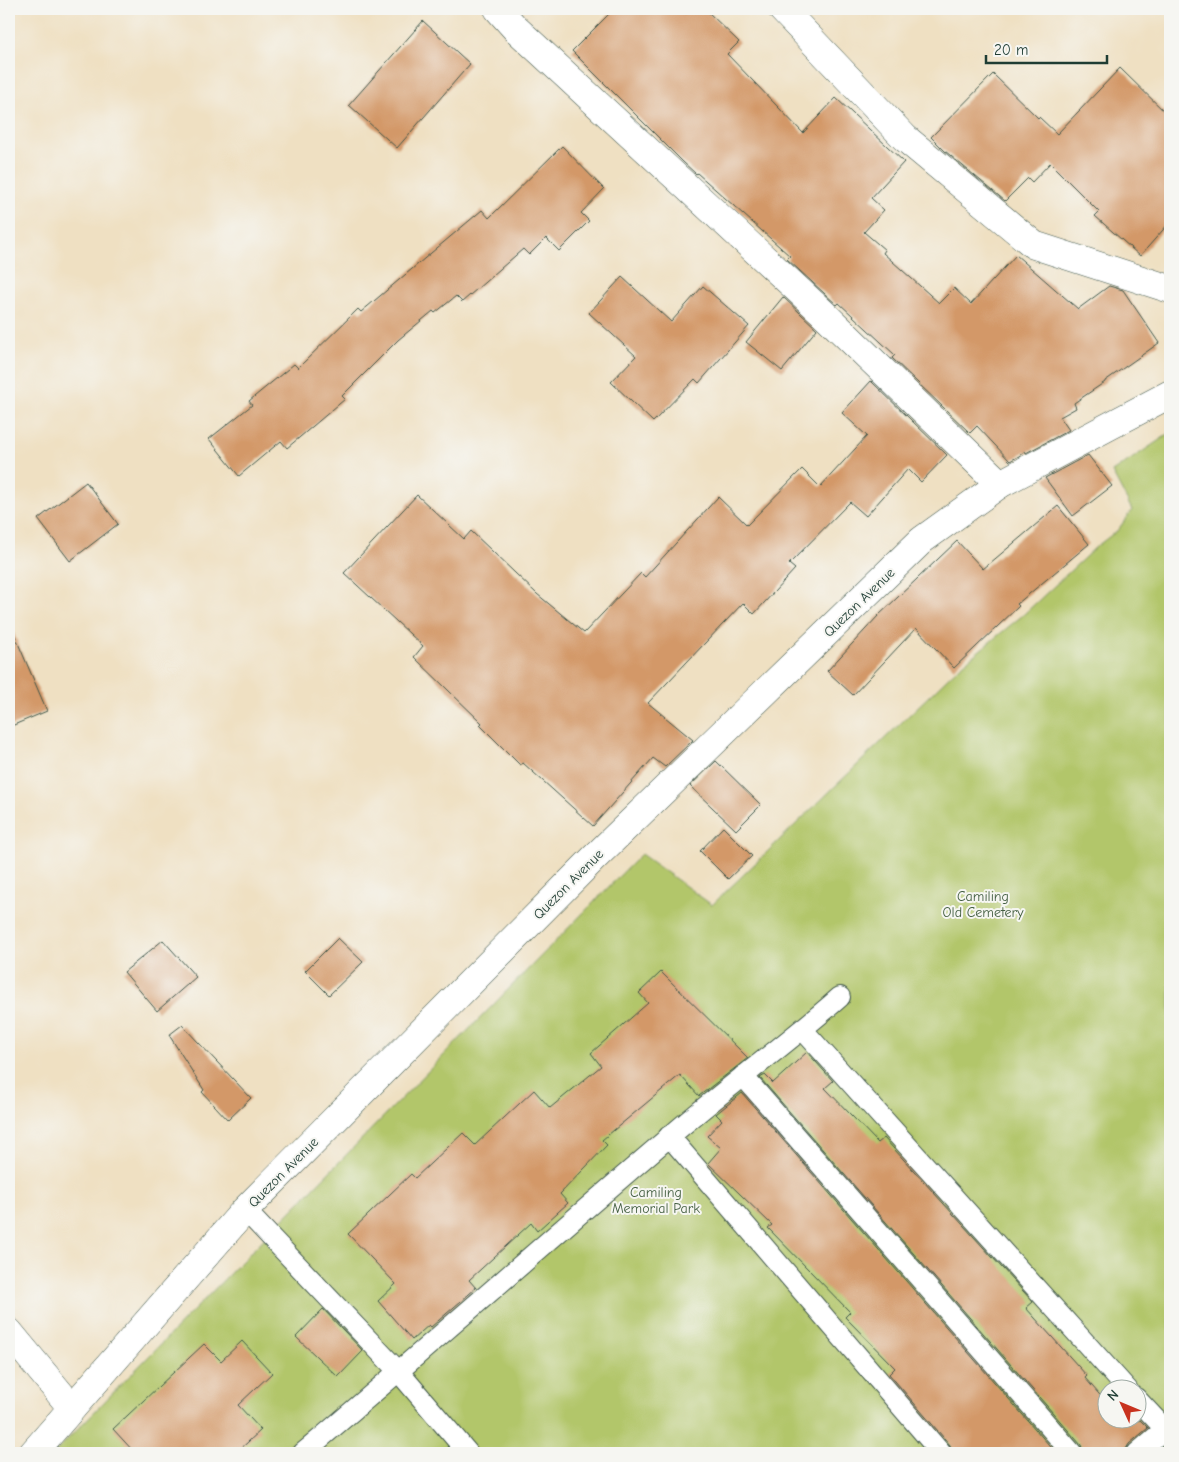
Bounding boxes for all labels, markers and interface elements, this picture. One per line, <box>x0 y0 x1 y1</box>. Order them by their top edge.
scale bar <box>986 32 1108 64</box>
text: 20 m <box>994 41 1028 59</box>
street label: Quezon Avenue <box>820 564 898 641</box>
street label: Quezon Avenue <box>530 846 607 923</box>
park label: Camiling Old Cemetery <box>943 888 1024 921</box>
street label: Quezon Avenue <box>245 1134 322 1211</box>
park label: Camiling Memorial Park <box>612 1184 700 1217</box>
north arrow <box>1096 1380 1146 1430</box>
text: N <box>1104 1386 1122 1405</box>

